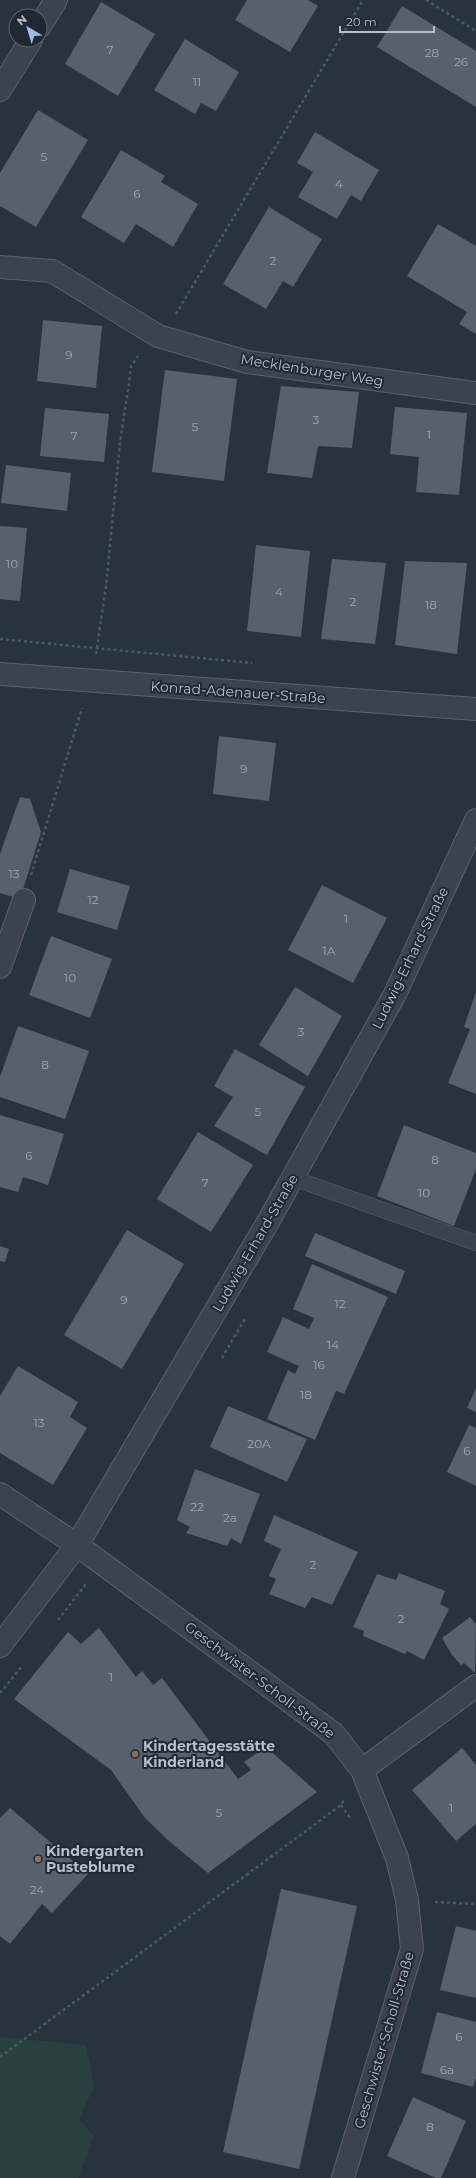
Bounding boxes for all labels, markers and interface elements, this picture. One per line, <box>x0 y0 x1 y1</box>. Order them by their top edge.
north arrow <box>8 8 48 48</box>
scale bar <box>340 8 434 34</box>
text: N <box>14 12 30 28</box>
text: 20 m <box>346 14 377 29</box>
house number: 7 <box>106 42 114 57</box>
house number: 28 <box>425 45 440 60</box>
house number: 26 <box>454 54 468 69</box>
house number: 11 <box>193 74 201 89</box>
house number: 5 <box>41 149 48 164</box>
house number: 4 <box>335 176 343 191</box>
house number: 6 <box>133 186 141 201</box>
house number: 2 <box>270 253 277 268</box>
house number: 9 <box>65 347 73 362</box>
street label: Mecklenburger Weg <box>239 350 385 390</box>
house number: 3 <box>313 412 320 427</box>
house number: 5 <box>192 419 199 434</box>
house number: 1 <box>427 427 431 442</box>
house number: 7 <box>70 428 78 443</box>
house number: 10 <box>6 556 18 571</box>
house number: 4 <box>275 584 283 599</box>
house number: 2 <box>350 594 357 609</box>
house number: 18 <box>425 597 437 612</box>
street label: Konrad-Adenauer-Straße <box>150 677 326 707</box>
house number: 9 <box>240 761 248 776</box>
house number: 13 <box>8 866 20 881</box>
street label: Ludwig-Erhard-Straße <box>368 884 452 1032</box>
house number: 12 <box>87 892 99 907</box>
house number: 1 <box>344 911 348 926</box>
house number: 1A <box>323 943 336 958</box>
house number: 10 <box>64 970 76 985</box>
house number: 3 <box>298 1024 305 1039</box>
house number: 8 <box>41 1057 49 1072</box>
house number: 5 <box>255 1104 262 1119</box>
house number: 6 <box>25 1148 33 1163</box>
house number: 8 <box>431 1152 439 1167</box>
street label: Ludwig-Erhard-Straße <box>208 1171 302 1315</box>
house number: 7 <box>201 1175 209 1190</box>
house number: 10 <box>418 1185 430 1200</box>
house number: 9 <box>120 1292 128 1307</box>
house number: 12 <box>334 1296 346 1311</box>
house number: 14 <box>327 1337 339 1352</box>
house number: 16 <box>313 1357 325 1372</box>
house number: 18 <box>300 1387 312 1402</box>
house number: 13 <box>33 1415 45 1430</box>
house number: 20A <box>247 1436 271 1451</box>
house number: 6 <box>463 1443 471 1458</box>
house number: 22 <box>190 1499 204 1514</box>
house number: 2a <box>223 1510 237 1525</box>
house number: 2 <box>310 1557 317 1572</box>
house number: 2 <box>398 1611 405 1626</box>
street label: Geschwister-Scholl-Straße <box>181 1618 339 1742</box>
house number: 1 <box>109 1669 113 1684</box>
place label: Kindertagesstätte Kinderland <box>143 1737 275 1771</box>
marker: Kindertagesstätte Kinderland <box>130 1749 140 1759</box>
house number: 1 <box>449 1800 453 1815</box>
house number: 5 <box>216 1805 223 1820</box>
place label: Kindergarten Pusteblume <box>46 1842 144 1876</box>
marker: Kindergarten Pusteblume <box>33 1854 43 1864</box>
house number: 24 <box>30 1882 44 1897</box>
street label: Geschwister-Scholl-Straße <box>350 1949 418 2131</box>
house number: 6 <box>455 2029 463 2044</box>
house number: 6a <box>440 2062 454 2077</box>
house number: 8 <box>426 2119 434 2134</box>

